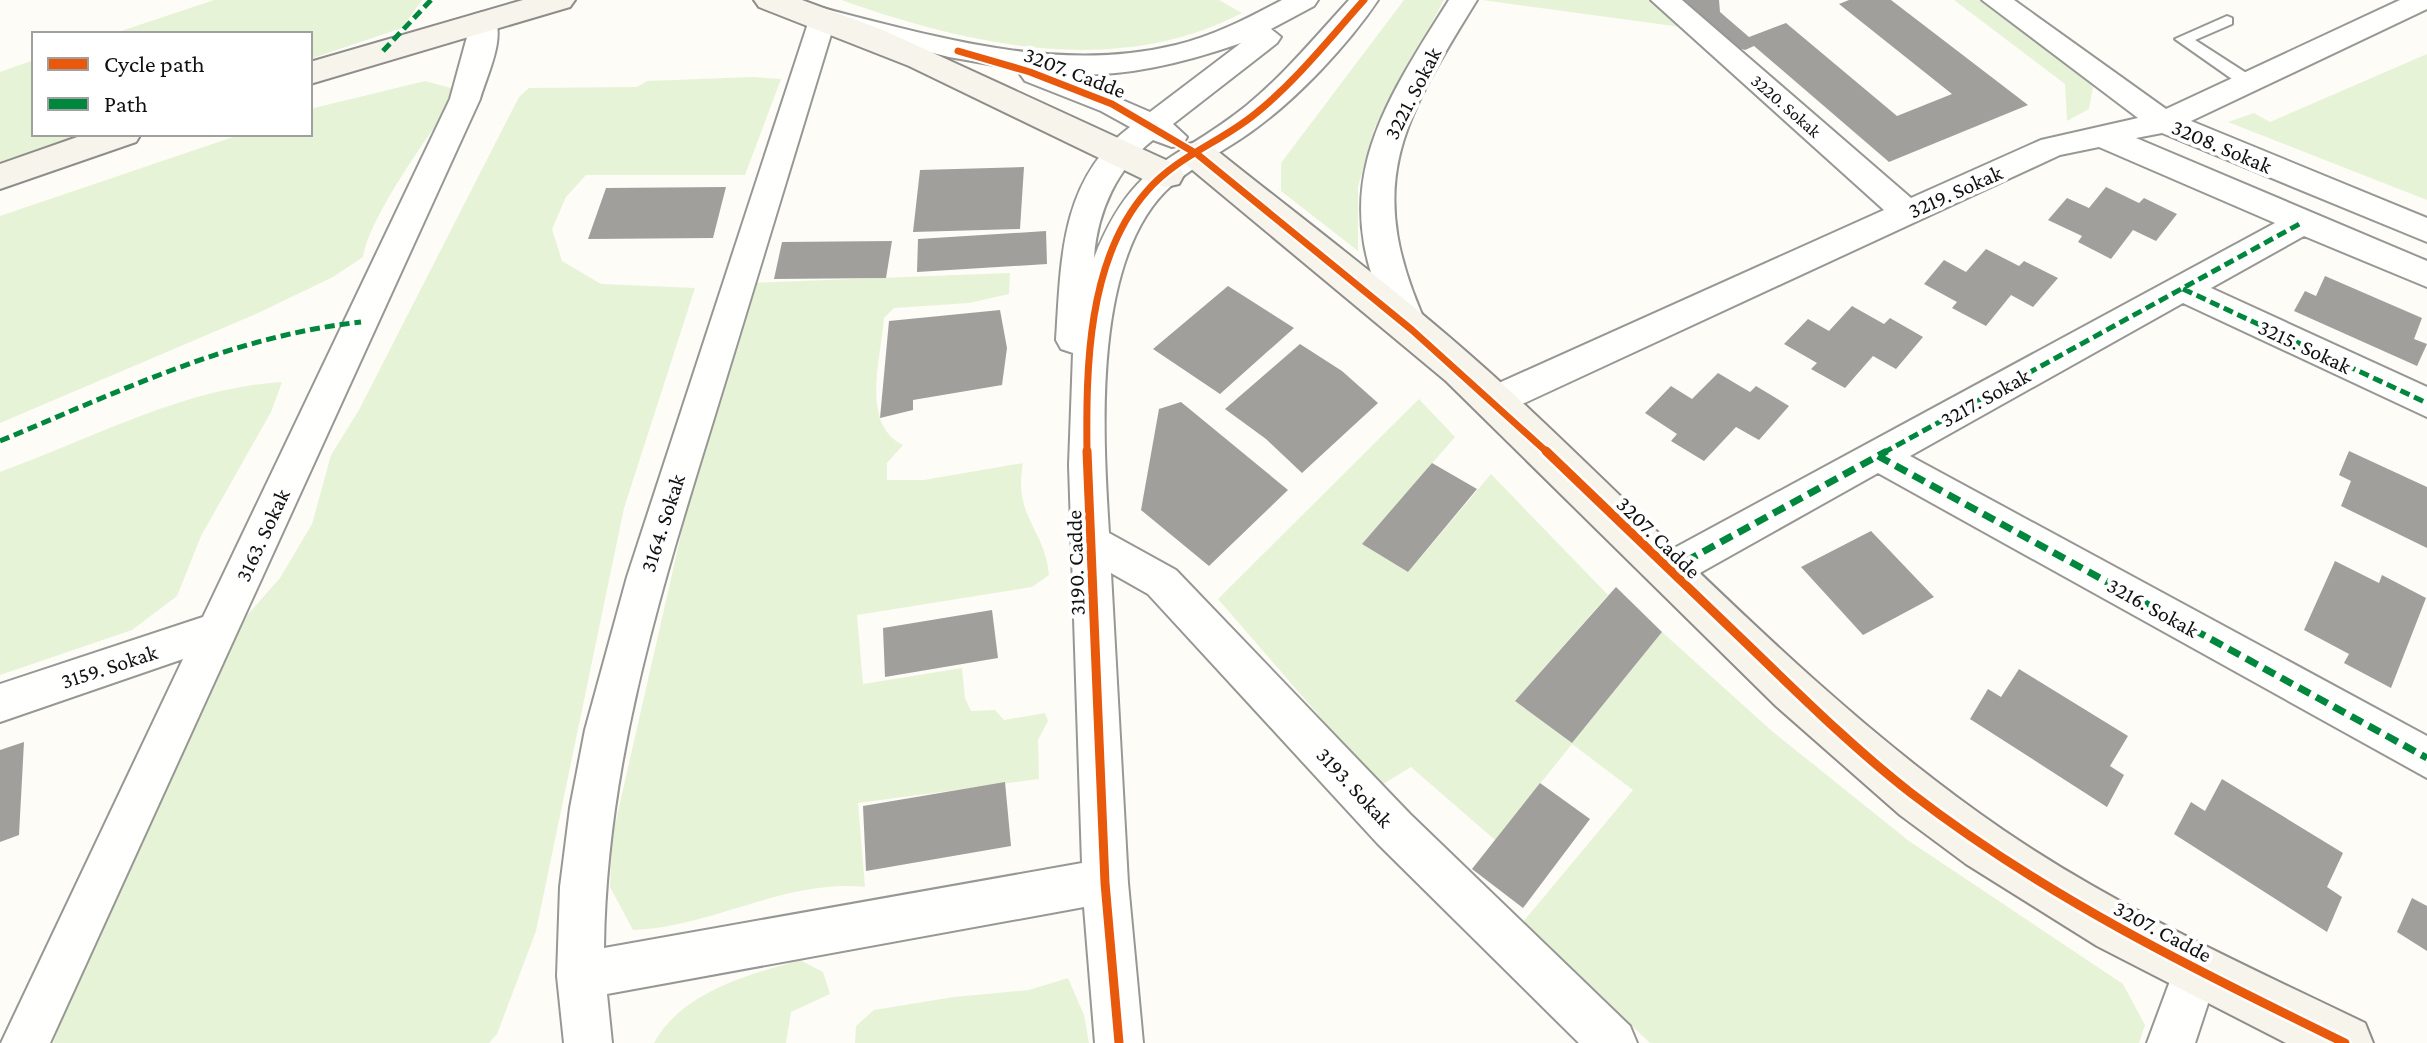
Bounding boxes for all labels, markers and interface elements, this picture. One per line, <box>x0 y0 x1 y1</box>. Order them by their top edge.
legend <box>32 32 312 136</box>
street label: 3207. Cadde <box>1020 42 1129 103</box>
street label: 3221. Sokak <box>1379 43 1446 143</box>
text: Cycle path <box>104 50 205 77</box>
street label: 3220. Sokak <box>1747 70 1825 142</box>
text: Path <box>104 90 148 117</box>
street label: 3208. Sokak <box>2168 114 2276 179</box>
street label: 3219. Sokak <box>1904 159 2007 223</box>
street label: 3215. Sokak <box>2254 314 2356 379</box>
street label: 3217. Sokak <box>1936 362 2035 432</box>
street label: 3164. Sokak <box>635 471 690 575</box>
street label: 3163. Sokak <box>230 484 295 586</box>
street label: 3207. Cadde <box>1612 491 1706 583</box>
street label: 3190. Cadde <box>1061 510 1090 616</box>
street label: 3216. Sokak <box>2103 572 2203 643</box>
street label: 3159. Sokak <box>58 639 161 694</box>
street label: 3193. Sokak <box>1311 742 1398 833</box>
street label: 3207. Cadde <box>2110 895 2216 968</box>

